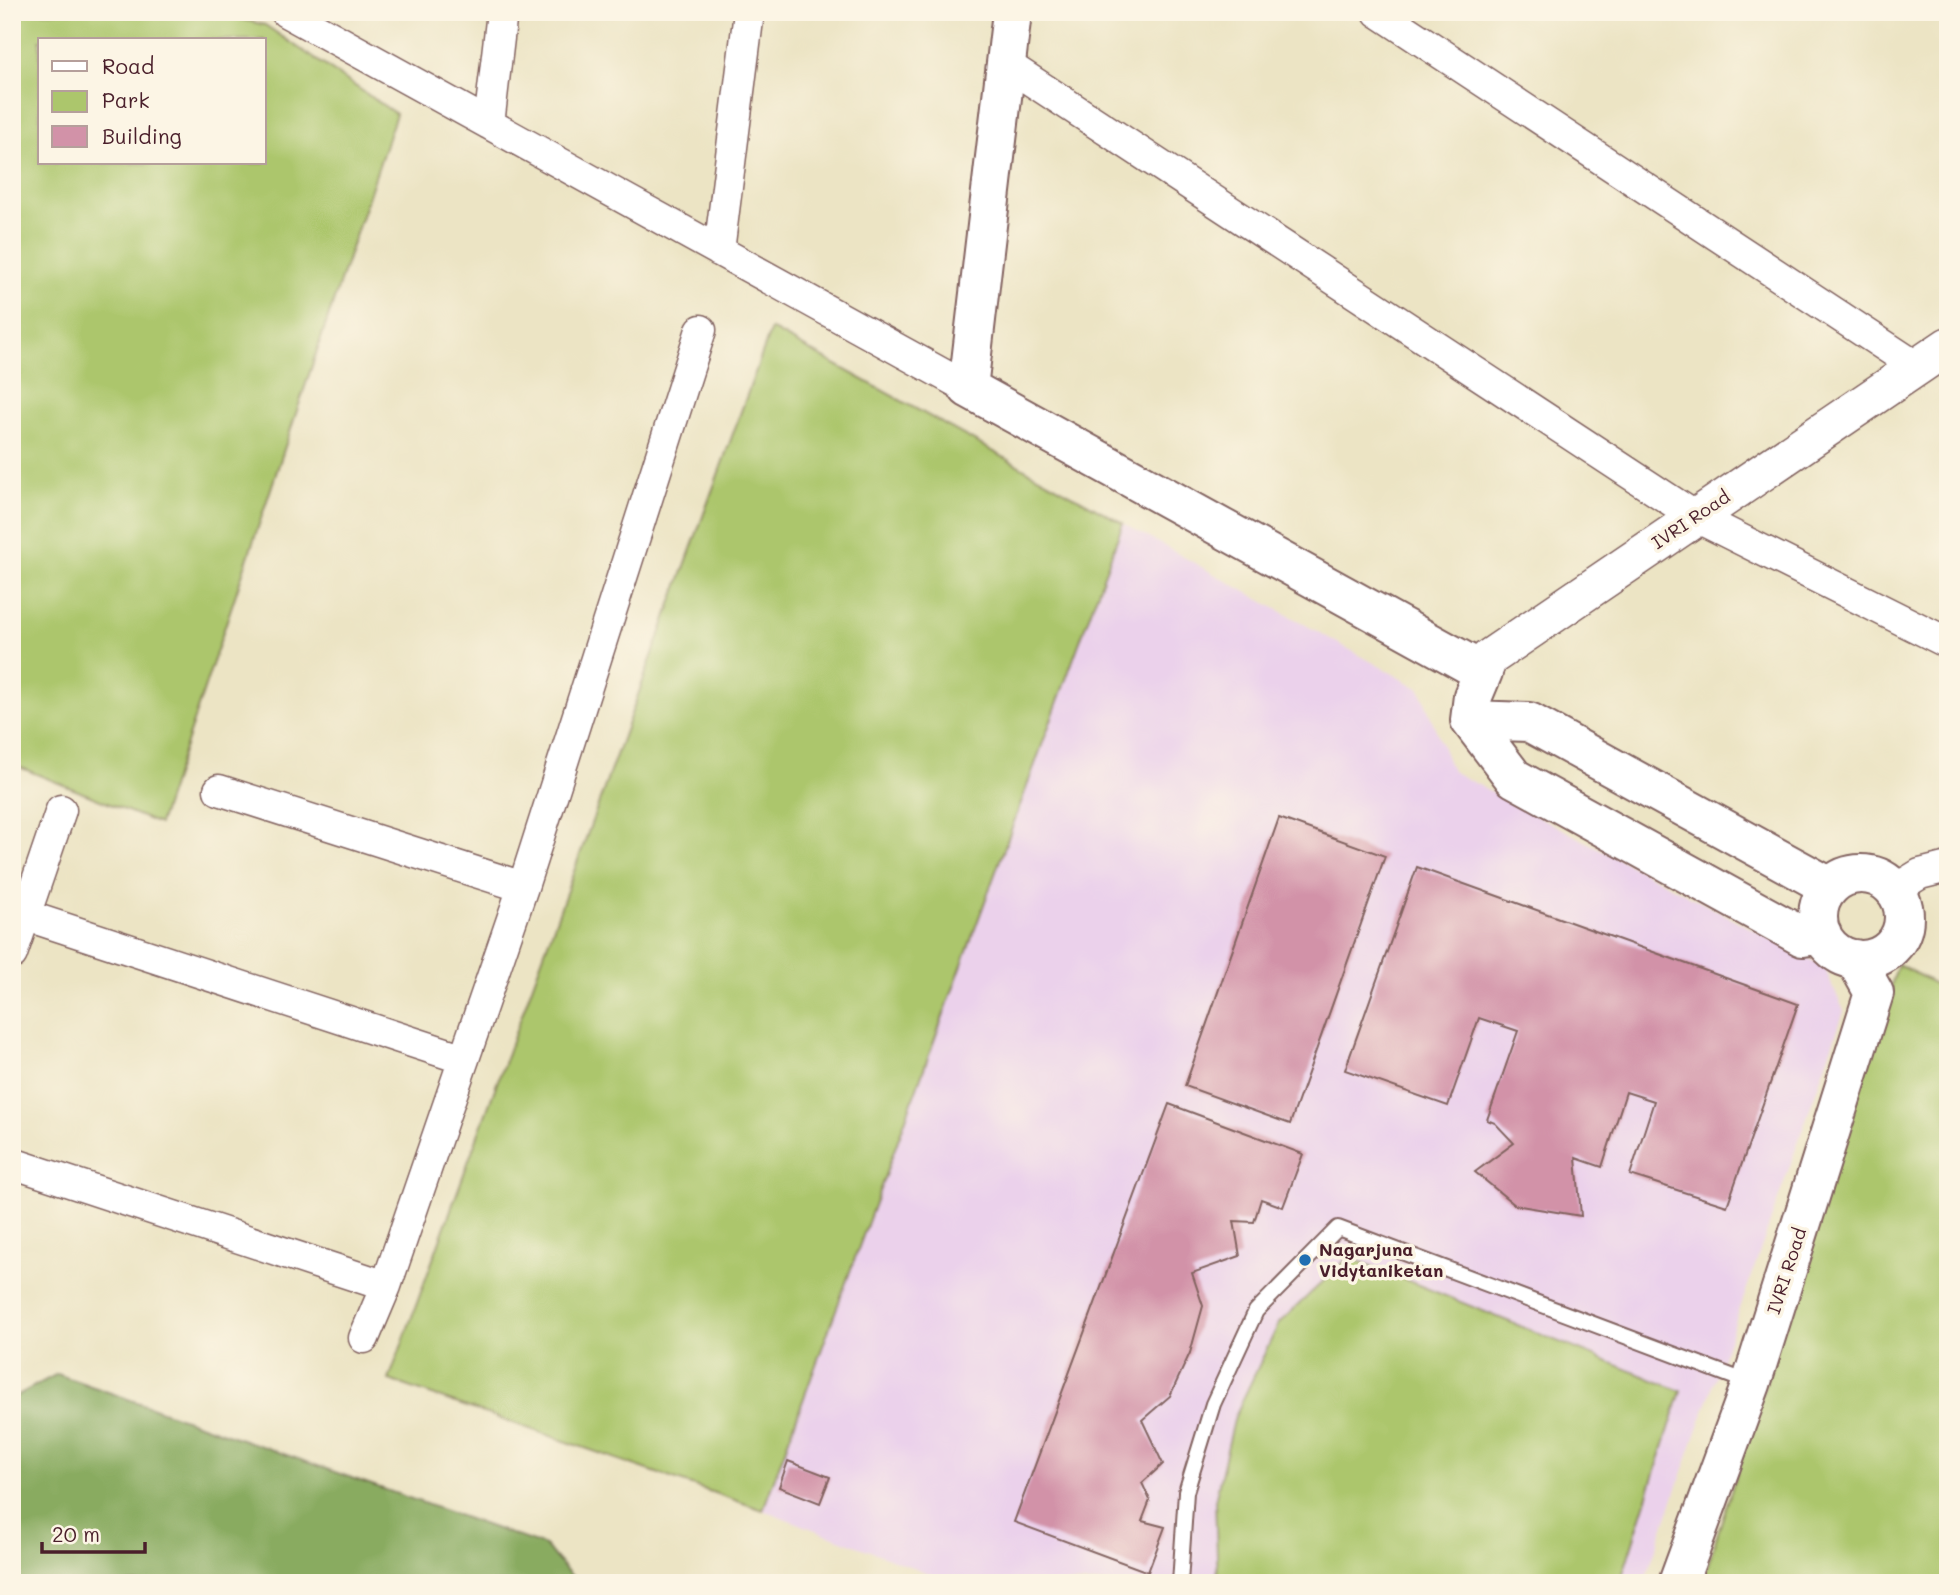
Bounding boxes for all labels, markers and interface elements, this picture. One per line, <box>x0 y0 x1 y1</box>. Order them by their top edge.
legend <box>38 38 266 164</box>
text: Road <box>102 52 154 79</box>
text: Park <box>102 86 150 113</box>
text: Building <box>102 122 182 149</box>
street label: IVRI Road <box>1647 484 1734 554</box>
street label: IVRI Road <box>1761 1224 1811 1317</box>
place label: Nagarjuna Vidytaniketan <box>1319 1237 1443 1282</box>
marker: Nagarjuna Vidytaniketan <box>1297 1252 1313 1268</box>
scale bar <box>42 1511 145 1555</box>
text: 20 m <box>52 1520 100 1547</box>

